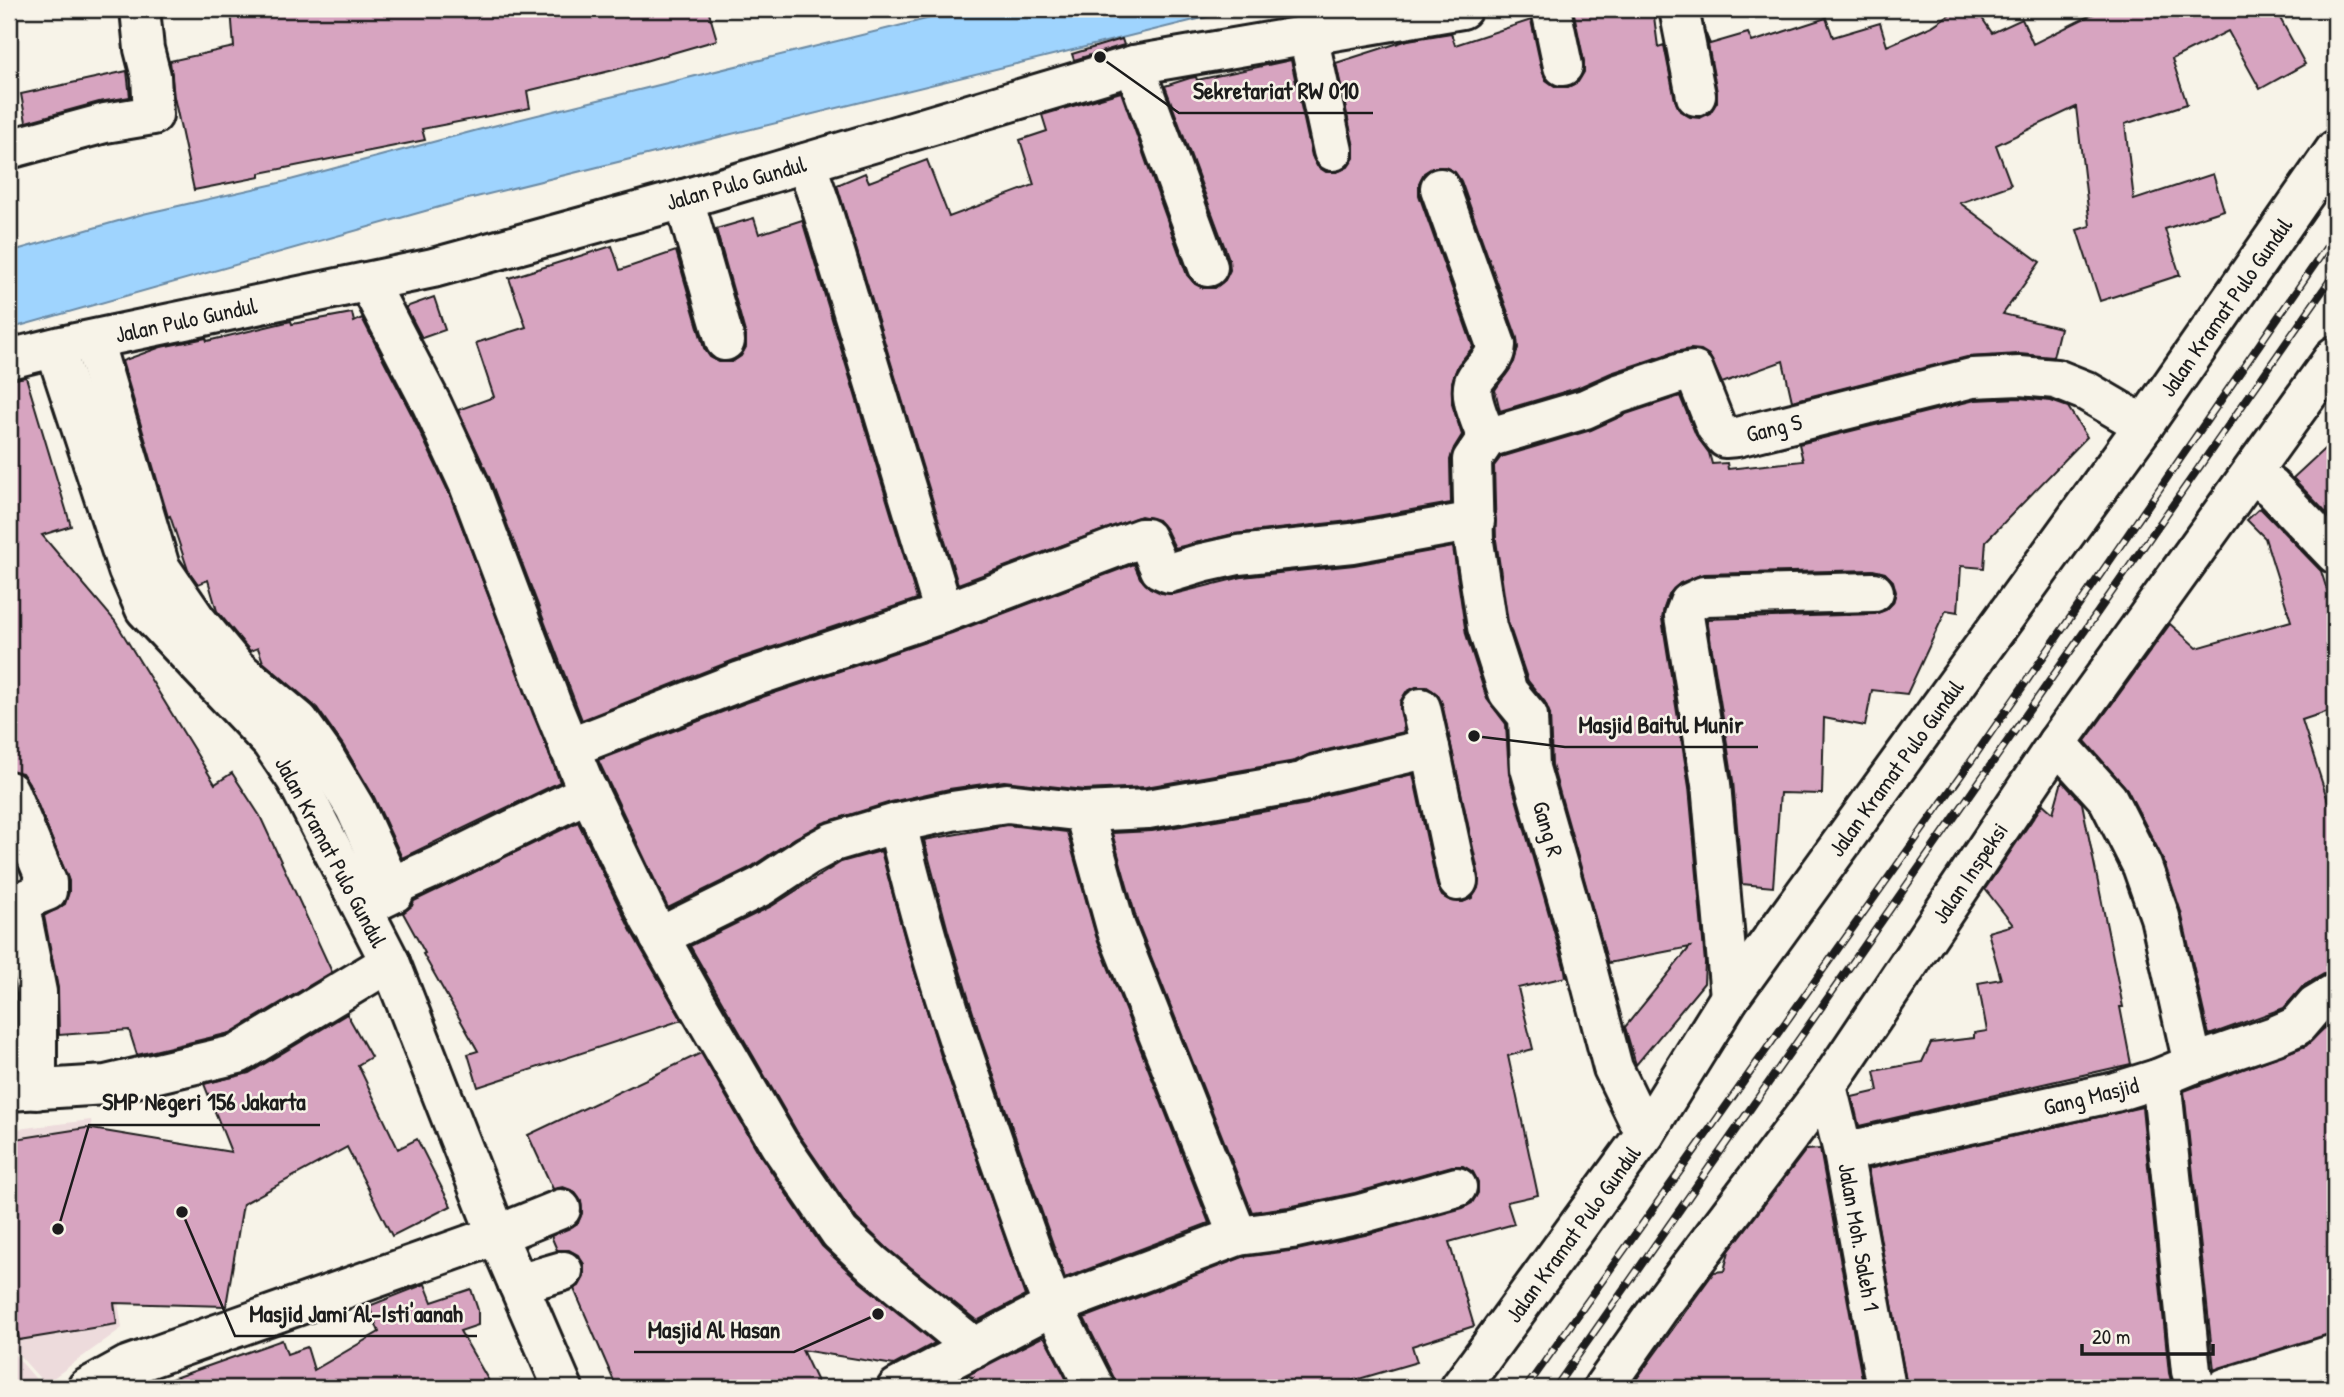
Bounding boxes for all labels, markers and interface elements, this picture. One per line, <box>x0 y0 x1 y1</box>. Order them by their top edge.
callout: Sekretariat RW 010 <box>1179 68 1373 113</box>
text: Sekretariat RW 010 <box>1193 74 1359 106</box>
street label: Jalan Pulo Gundul <box>662 148 810 217</box>
street label: Jalan Kramat Pulo Gundul <box>2152 210 2300 402</box>
street label: Jalan Pulo Gundul <box>112 289 261 350</box>
street label: Gang S <box>1743 406 1805 449</box>
street label: Jalan Kramat Pulo Gundul <box>1821 672 1971 863</box>
callout: Masjid Baitul Munir <box>1565 702 1758 747</box>
text: Masjid Baitul Munir <box>1579 708 1744 740</box>
street label: Jalan Kramat Pulo Gundul <box>268 751 395 953</box>
street label: Gang R <box>1526 797 1571 860</box>
street label: Jalan Inspeksi <box>1924 816 2015 929</box>
street label: Gang Masjid <box>2040 1069 2142 1122</box>
callout: SMP Negeri 156 Jakarta <box>89 1080 320 1125</box>
text: SMP Negeri 156 Jakarta <box>102 1085 306 1118</box>
street label: Jalan Kramat Pulo Gundul <box>1498 1138 1648 1329</box>
street label: Jalan Moh. Saleh 1 <box>1831 1161 1888 1313</box>
callout: Masjid Jami Al-Isti'aanah <box>235 1291 477 1336</box>
text: Masjid Jami Al-Isti'aanah <box>249 1297 463 1329</box>
callout: Masjid Al Hasan <box>634 1307 794 1352</box>
text: Masjid Al Hasan <box>648 1313 780 1345</box>
scale bar <box>2082 1313 2213 1357</box>
text: 20 m <box>2092 1322 2130 1351</box>

